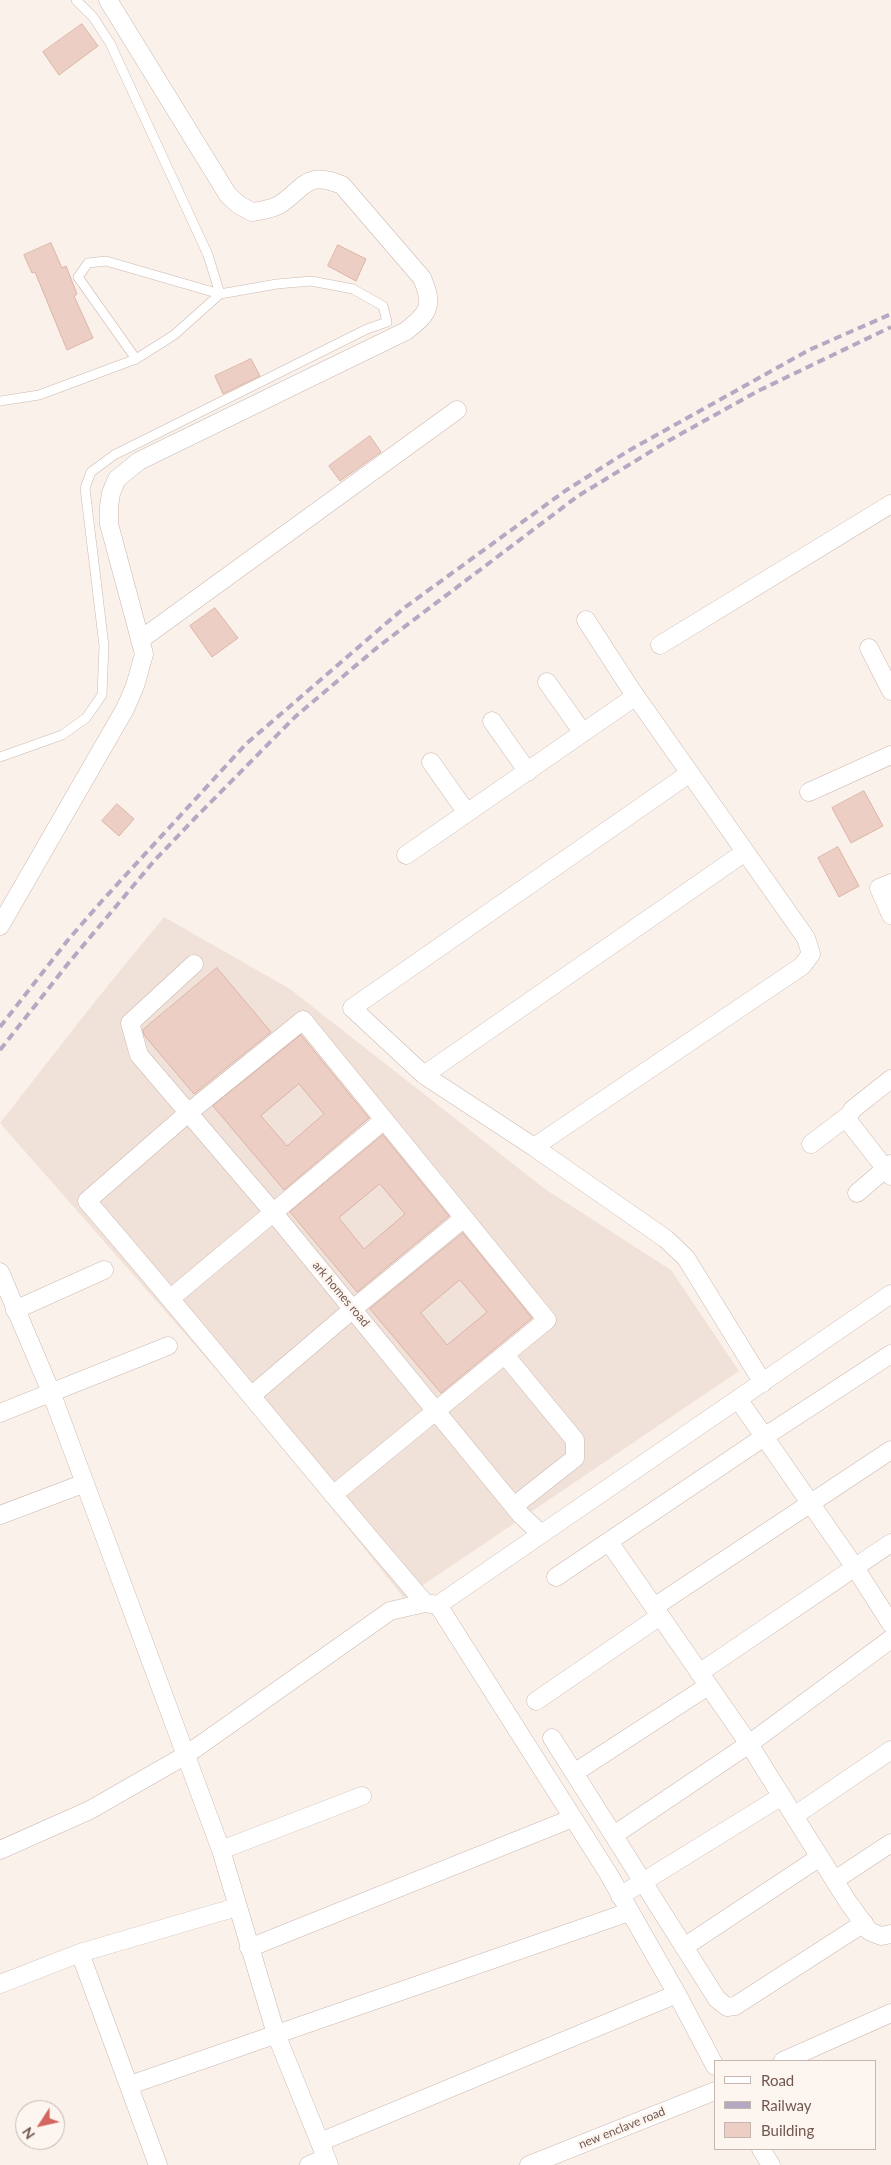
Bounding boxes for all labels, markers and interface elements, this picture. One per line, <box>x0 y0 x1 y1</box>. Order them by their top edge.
street label: ark homes road <box>309 1258 373 1330</box>
legend <box>714 2060 876 2150</box>
text: Road <box>761 2071 794 2089</box>
text: Railway <box>761 2096 812 2114</box>
north arrow <box>15 2100 65 2150</box>
street label: new enclave road <box>577 2104 667 2152</box>
text: Building <box>761 2121 814 2139</box>
text: N <box>18 2124 38 2143</box>

